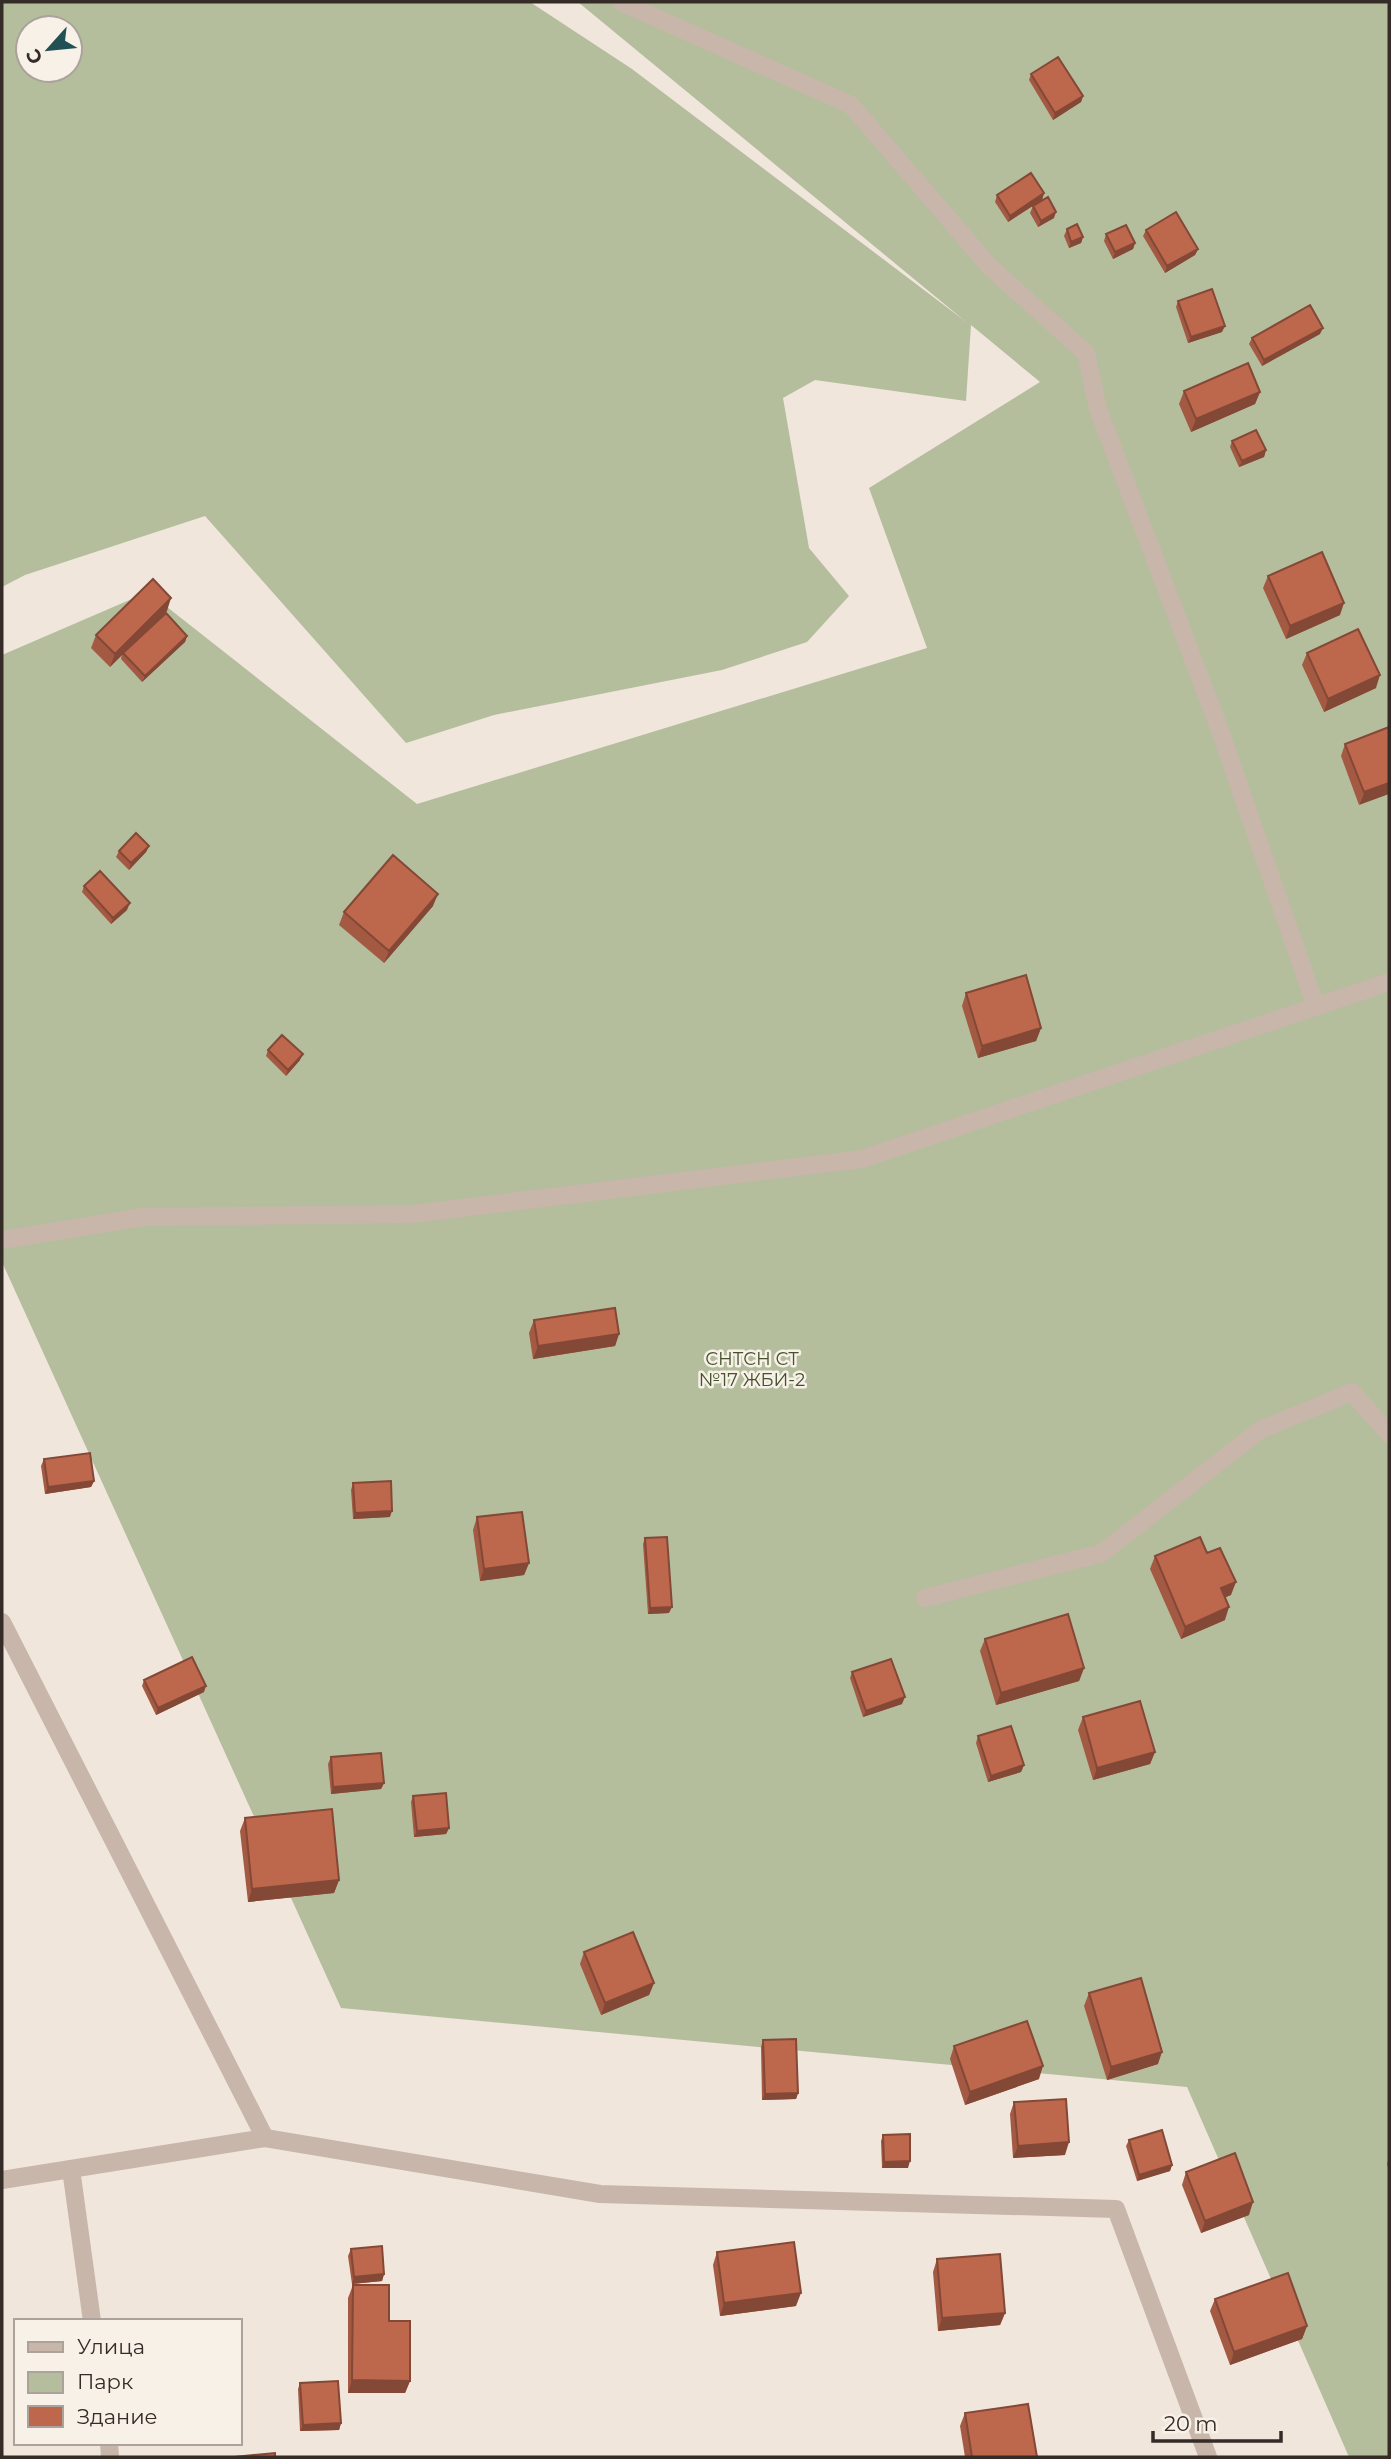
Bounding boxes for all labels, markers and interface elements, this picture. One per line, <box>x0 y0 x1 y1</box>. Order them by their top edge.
north arrow <box>14 14 84 84</box>
text: С <box>21 45 48 68</box>
park label: СНТСН СТ №17 ЖБИ-2 <box>699 1348 805 1391</box>
legend <box>14 2319 242 2445</box>
text: Улица <box>77 2334 145 2359</box>
text: Парк <box>77 2369 133 2394</box>
scale bar <box>1153 2400 1281 2444</box>
text: Здание <box>77 2404 158 2429</box>
text: 20 m <box>1164 2411 1218 2436</box>

